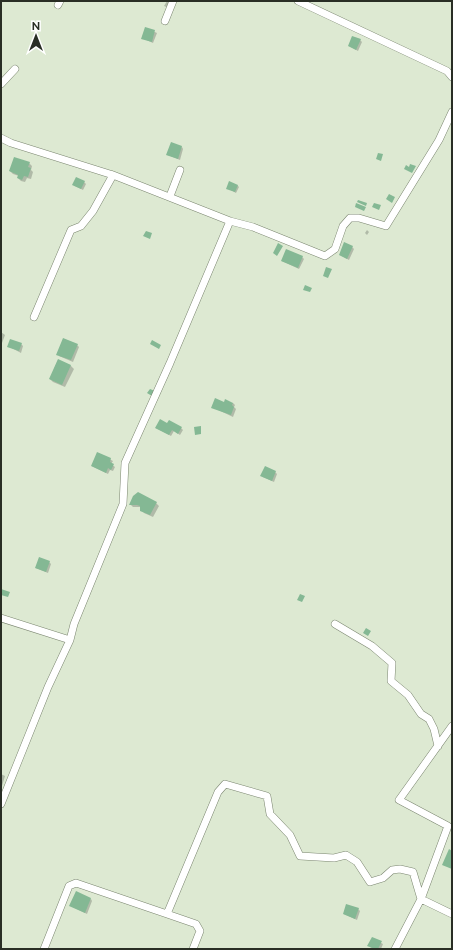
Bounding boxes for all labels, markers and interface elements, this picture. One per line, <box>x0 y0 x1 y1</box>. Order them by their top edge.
north arrow <box>16 16 56 56</box>
text: N <box>32 20 40 33</box>

